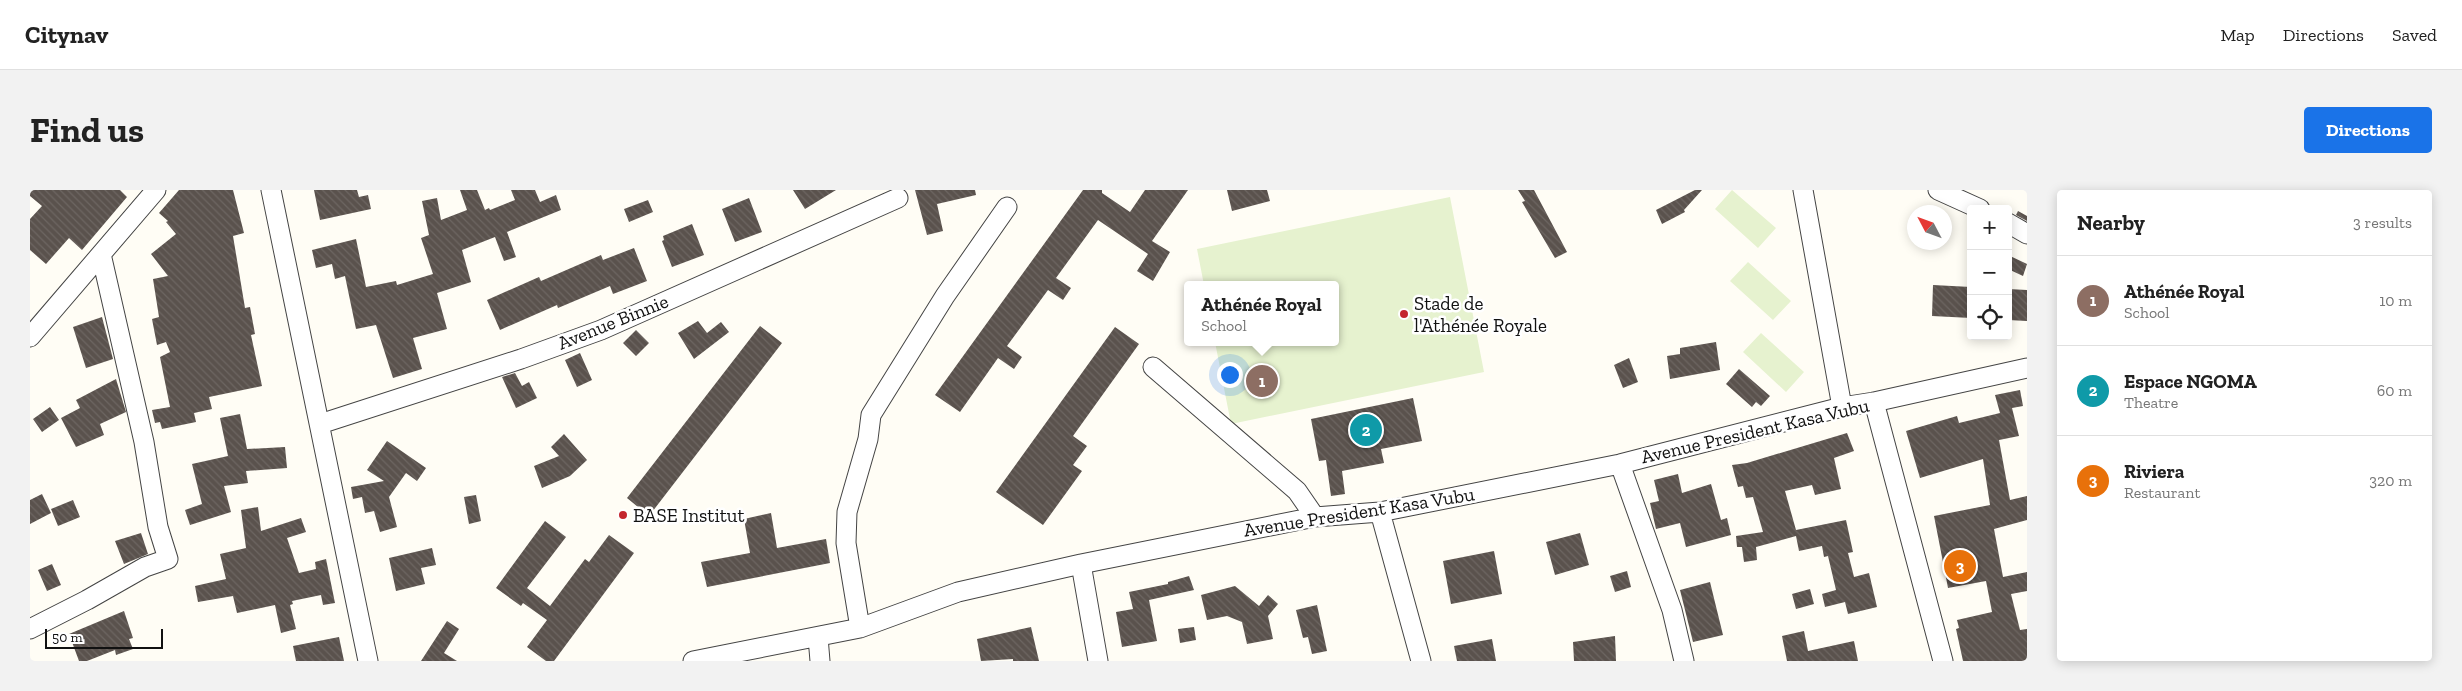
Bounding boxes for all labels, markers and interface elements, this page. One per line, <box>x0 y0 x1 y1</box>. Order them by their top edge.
text: Citynav <box>25 20 108 49</box>
text: Map <box>2220 24 2255 46</box>
text: Directions <box>2283 24 2364 46</box>
text: Saved <box>2392 24 2437 46</box>
button: Directions <box>2304 107 2432 153</box>
text: Find us <box>30 109 144 151</box>
north arrow <box>1907 205 1952 250</box>
map controls <box>1967 205 2012 340</box>
button: + <box>1967 205 2012 250</box>
text: Nearby <box>2077 210 2145 235</box>
text: 3 results <box>2353 213 2412 232</box>
button: − <box>1967 250 2012 295</box>
text: Athénée Royal <box>2124 280 2245 303</box>
popup <box>1184 281 1339 346</box>
street label: Avenue Binnie <box>554 289 672 355</box>
text: 1 <box>2090 291 2096 310</box>
text: 10 m <box>2379 291 2412 310</box>
place label: Stade de l'Athénée Royale <box>1414 292 1547 337</box>
text: Athénée Royal <box>1201 293 1322 316</box>
button: locate <box>1967 295 2012 340</box>
text: School <box>2124 303 2170 322</box>
marker: Stade de l'Athénée Royale <box>1398 308 1410 320</box>
text: School <box>1201 316 1247 335</box>
your location <box>1217 362 1243 388</box>
pin: 1 <box>1246 362 1278 400</box>
text: Espace NGOMA <box>2124 370 2257 393</box>
text: 2 <box>2089 381 2097 400</box>
text: 60 m <box>2377 381 2412 400</box>
street label: Avenue President Kasa Vubu <box>1639 393 1872 468</box>
text: Theatre <box>2124 393 2178 412</box>
pin: 2 <box>1350 411 1382 449</box>
text: Riviera <box>2124 460 2184 483</box>
text: 3 <box>2089 471 2097 490</box>
text: 320 m <box>2369 471 2412 490</box>
street label: Avenue President Kasa Vubu <box>1242 482 1476 542</box>
text: Restaurant <box>2124 483 2200 502</box>
place label: BASE Institut <box>633 504 745 527</box>
marker: BASE Institut <box>617 509 629 521</box>
pin: 3 <box>1944 547 1976 585</box>
scale bar <box>45 626 162 649</box>
text: 50 m <box>52 629 83 646</box>

